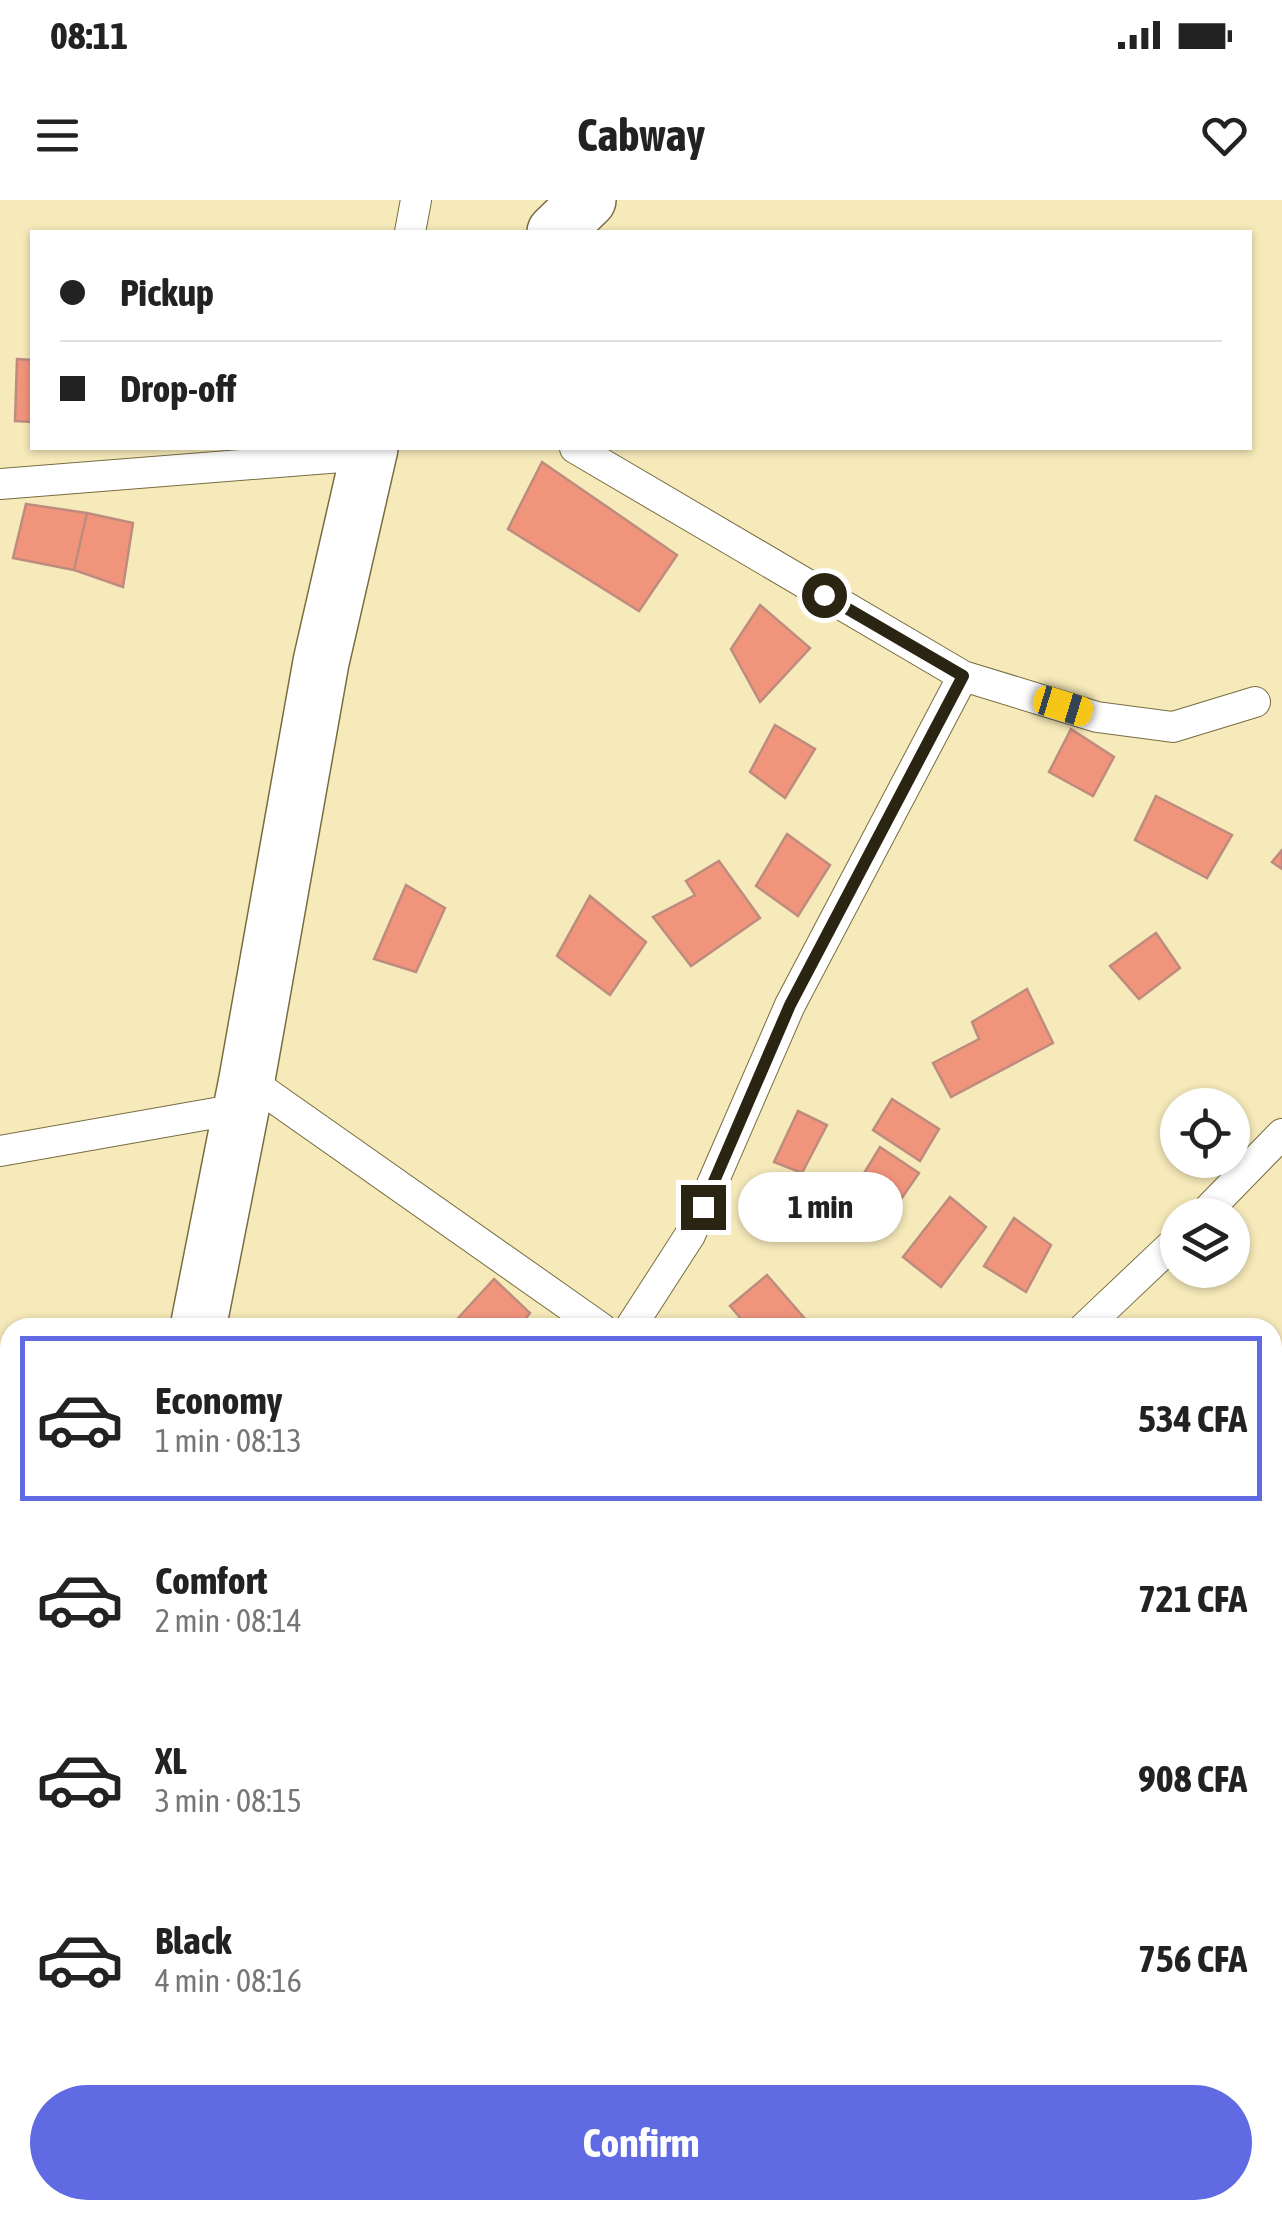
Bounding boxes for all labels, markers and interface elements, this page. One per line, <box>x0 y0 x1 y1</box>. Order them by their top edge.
text: 08:11 <box>50 14 128 57</box>
icon: menu <box>30 108 85 163</box>
icon: heart <box>1197 108 1252 163</box>
text: Cabway <box>577 109 705 161</box>
text: Pickup <box>120 271 214 314</box>
text: Drop-off <box>120 367 236 410</box>
route start <box>802 573 847 618</box>
car <box>1030 683 1096 729</box>
map controls <box>1160 1088 1250 1288</box>
button: locate <box>1160 1088 1250 1178</box>
callout: 1 min <box>738 1172 903 1242</box>
route end <box>681 1185 726 1230</box>
text: 1 min <box>788 1188 853 1225</box>
button: layers <box>1160 1198 1250 1288</box>
icon: car <box>35 1374 125 1464</box>
text: Economy <box>155 1379 282 1422</box>
text: 534 CFA <box>1138 1397 1247 1440</box>
text: 1 min · 08:13 <box>155 1422 302 1459</box>
icon: car <box>35 1554 125 1644</box>
text: Comfort <box>155 1559 267 1602</box>
text: 721 CFA <box>1138 1577 1247 1620</box>
text: 2 min · 08:14 <box>155 1602 302 1639</box>
icon: car <box>35 1734 125 1824</box>
text: XL <box>155 1739 187 1782</box>
text: 908 CFA <box>1138 1757 1247 1800</box>
text: 3 min · 08:15 <box>155 1782 302 1819</box>
icon: car <box>35 1914 125 2004</box>
text: Black <box>155 1919 232 1962</box>
text: 756 CFA <box>1138 1937 1247 1980</box>
text: 4 min · 08:16 <box>155 1962 302 1999</box>
button: Confirm <box>30 2085 1252 2200</box>

